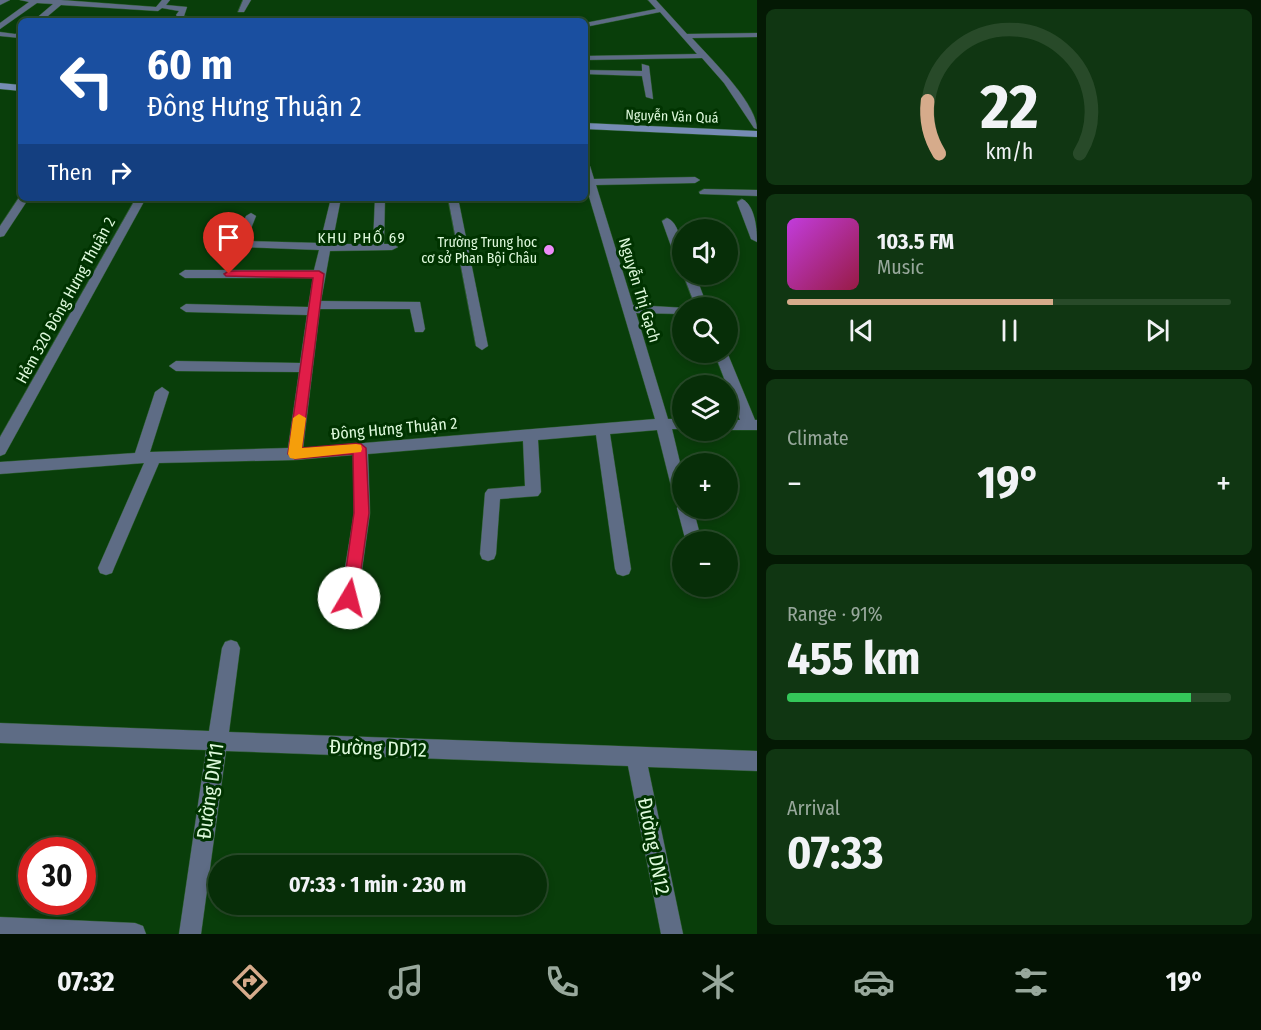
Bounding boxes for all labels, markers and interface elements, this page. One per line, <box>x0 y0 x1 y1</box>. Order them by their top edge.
text: 60 m <box>147 40 233 90</box>
icon: left <box>48 42 126 120</box>
text: 22 <box>979 70 1038 145</box>
text: Đông Hưng Thuận 2 <box>147 91 362 123</box>
street label: Nguyễn Văn Quá <box>625 106 719 127</box>
text: km/h <box>985 139 1033 165</box>
icon: right <box>104 156 137 189</box>
text: Then <box>48 159 92 186</box>
pin <box>203 212 254 274</box>
street label: Hẻm 320 Đông Hưng Thuận 2 <box>12 214 119 387</box>
map controls <box>672 219 738 597</box>
button: sound <box>672 219 738 285</box>
icon: arrive <box>212 221 245 254</box>
district label: KHU PHỐ 69 <box>318 227 406 247</box>
text: 103.5 FM <box>877 228 954 255</box>
place label: Trường Trung học cơ sở Phan Bội Châu <box>421 234 537 267</box>
street label: Nguyễn Thị Gạch <box>615 235 664 345</box>
marker: Trường Trung học cơ sở Phan Bội Châu <box>542 243 556 257</box>
text: Music <box>877 255 924 279</box>
button: search <box>672 297 738 363</box>
icon: previous <box>845 314 878 347</box>
icon: pause <box>993 314 1026 347</box>
icon: next <box>1141 314 1174 347</box>
button: layers <box>672 375 738 441</box>
street label: Đông Hưng Thuận 2 <box>330 413 458 444</box>
text: Climate <box>787 426 849 450</box>
button: + <box>672 453 738 519</box>
text: 19° <box>977 456 1041 510</box>
text: − <box>787 464 802 504</box>
text: + <box>1216 464 1231 504</box>
button: − <box>672 531 738 597</box>
position arrow <box>317 566 381 630</box>
text: Range · 91% <box>787 602 883 626</box>
text: 455 km <box>787 632 920 686</box>
street label: Đường DD12 <box>329 734 427 762</box>
street label: Đường DN11 <box>191 741 229 841</box>
street label: Đường DN12 <box>633 795 675 897</box>
text: Arrival <box>787 796 840 820</box>
text: 07:33 <box>787 826 884 880</box>
speed limit sign: 30 <box>18 837 96 915</box>
text: 07:33 · 1 min · 230 m <box>289 871 466 898</box>
icon: directions <box>229 961 271 1003</box>
icon: music <box>385 961 427 1003</box>
icon: phone <box>541 961 583 1003</box>
icon: climate <box>697 961 739 1003</box>
icon: car <box>853 961 895 1003</box>
icon: filters <box>1010 961 1052 1003</box>
text: 07:32 <box>57 966 115 998</box>
text: 19° <box>1166 966 1204 998</box>

